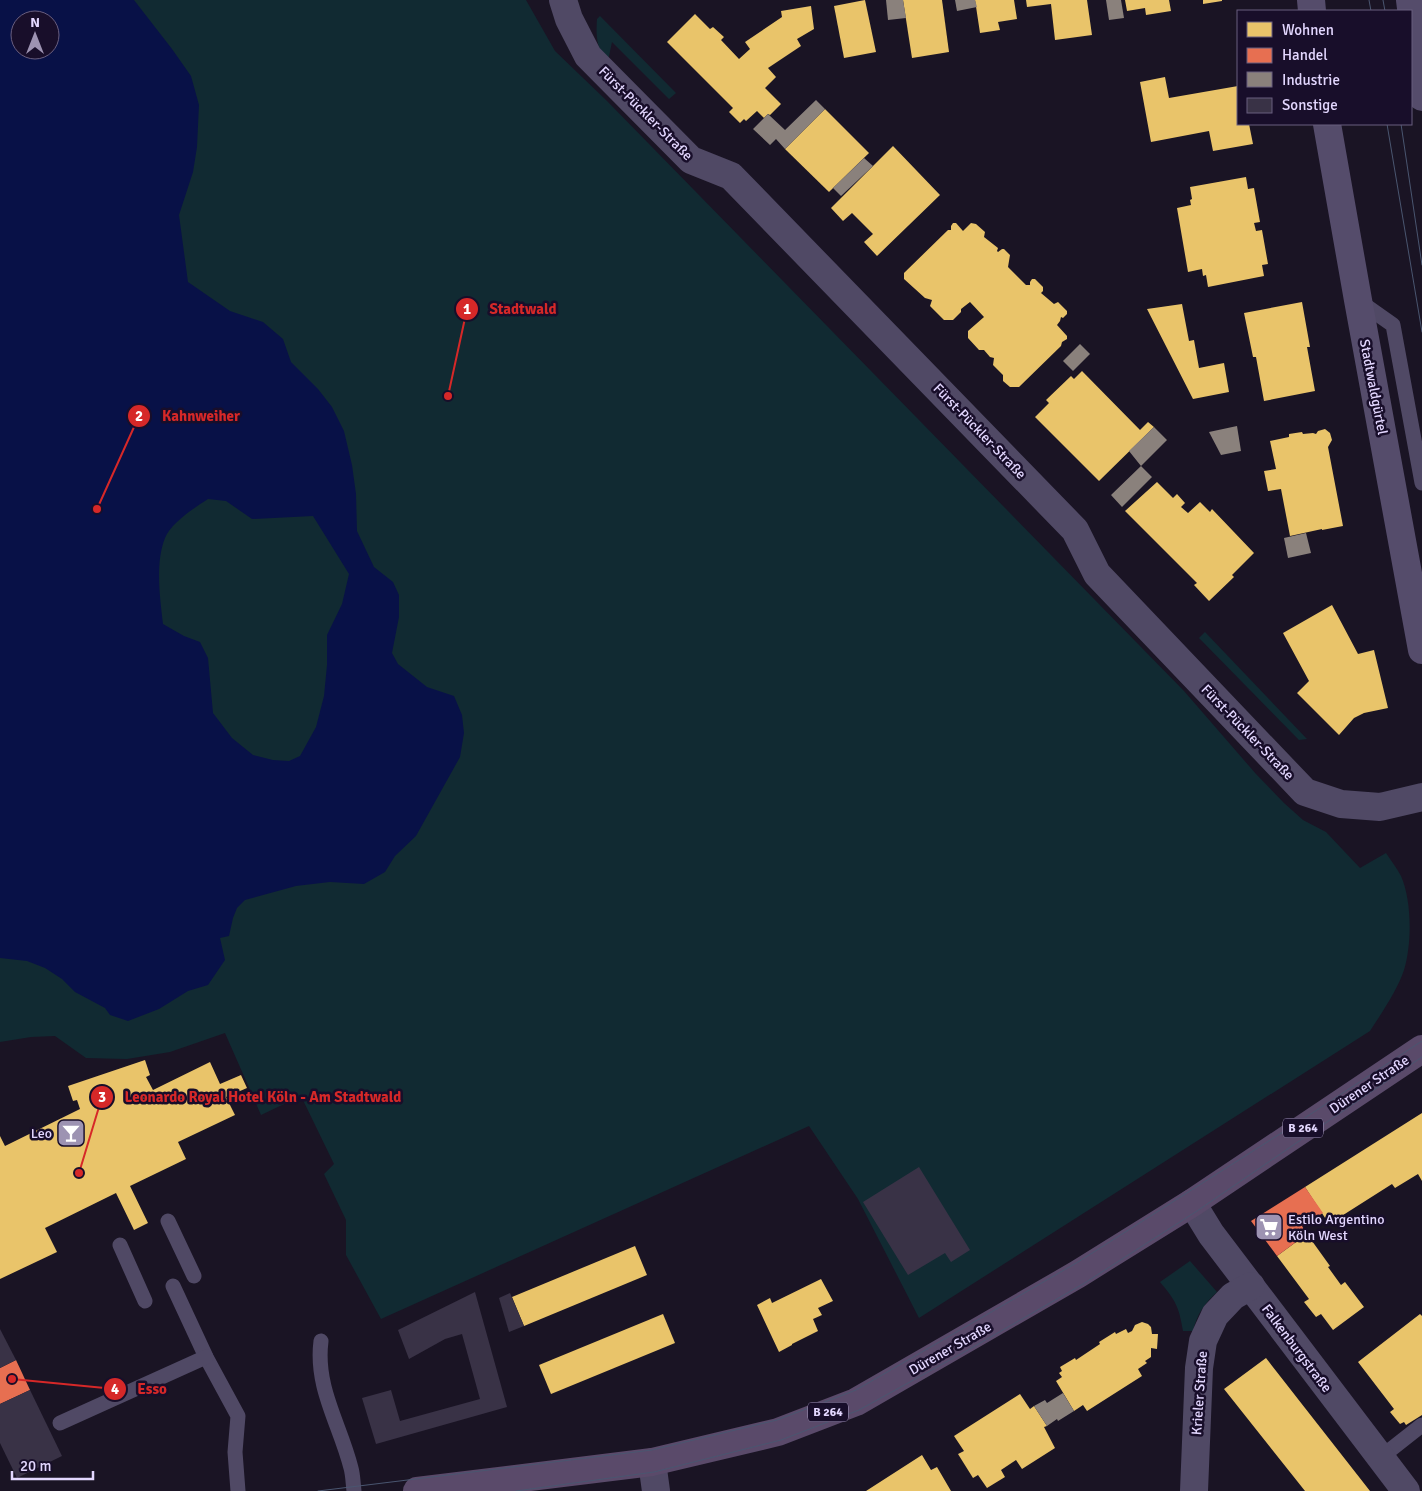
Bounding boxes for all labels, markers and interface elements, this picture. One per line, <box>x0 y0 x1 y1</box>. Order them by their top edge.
north arrow <box>10 10 60 60</box>
legend <box>1237 10 1412 125</box>
text: N <box>30 14 40 31</box>
text: Wohnen <box>1282 21 1334 39</box>
text: Handel <box>1282 46 1328 64</box>
street label: Fürst-Pückler-Straße <box>595 63 696 164</box>
text: Industrie <box>1282 71 1340 89</box>
text: Sonstige <box>1282 96 1338 114</box>
callout: Stadtwald <box>454 294 567 324</box>
text: 1 <box>463 300 471 318</box>
text: Stadtwald <box>489 300 557 318</box>
street label: Stadtwaldgürtel <box>1356 338 1391 436</box>
street label: Fürst-Pückler-Straße <box>930 380 1030 483</box>
callout: Kahnweiher <box>127 401 250 431</box>
text: 2 <box>135 407 143 425</box>
text: Kahnweiher <box>162 407 240 425</box>
street label: Fürst-Pückler-Straße <box>1198 681 1298 784</box>
street label: Dürener Straße <box>1326 1052 1412 1117</box>
callout: Leonardo Royal Hotel Köln - Am Stadtwald <box>90 1082 411 1112</box>
text: 3 <box>98 1088 106 1106</box>
text: Leonardo Royal Hotel Köln - Am Stadtwald <box>125 1088 401 1106</box>
bar icon: Leo <box>56 1118 86 1148</box>
road number: B 264 <box>1283 1118 1323 1138</box>
place label: Leo <box>31 1125 52 1142</box>
place label: Estilo Argentino Köln West <box>1288 1211 1385 1244</box>
supermarket icon: Estilo Argentino Köln West <box>1254 1212 1284 1242</box>
street label: Falkenburgstraße <box>1258 1301 1335 1396</box>
street label: Dürener Straße <box>906 1318 994 1379</box>
street label: Krieler Straße <box>1188 1350 1211 1436</box>
callout: Esso <box>102 1374 177 1404</box>
text: 4 <box>111 1380 119 1398</box>
text: Esso <box>137 1380 167 1398</box>
road number: B 264 <box>808 1402 848 1421</box>
scale bar <box>12 1448 94 1480</box>
text: 20 m <box>20 1457 51 1475</box>

